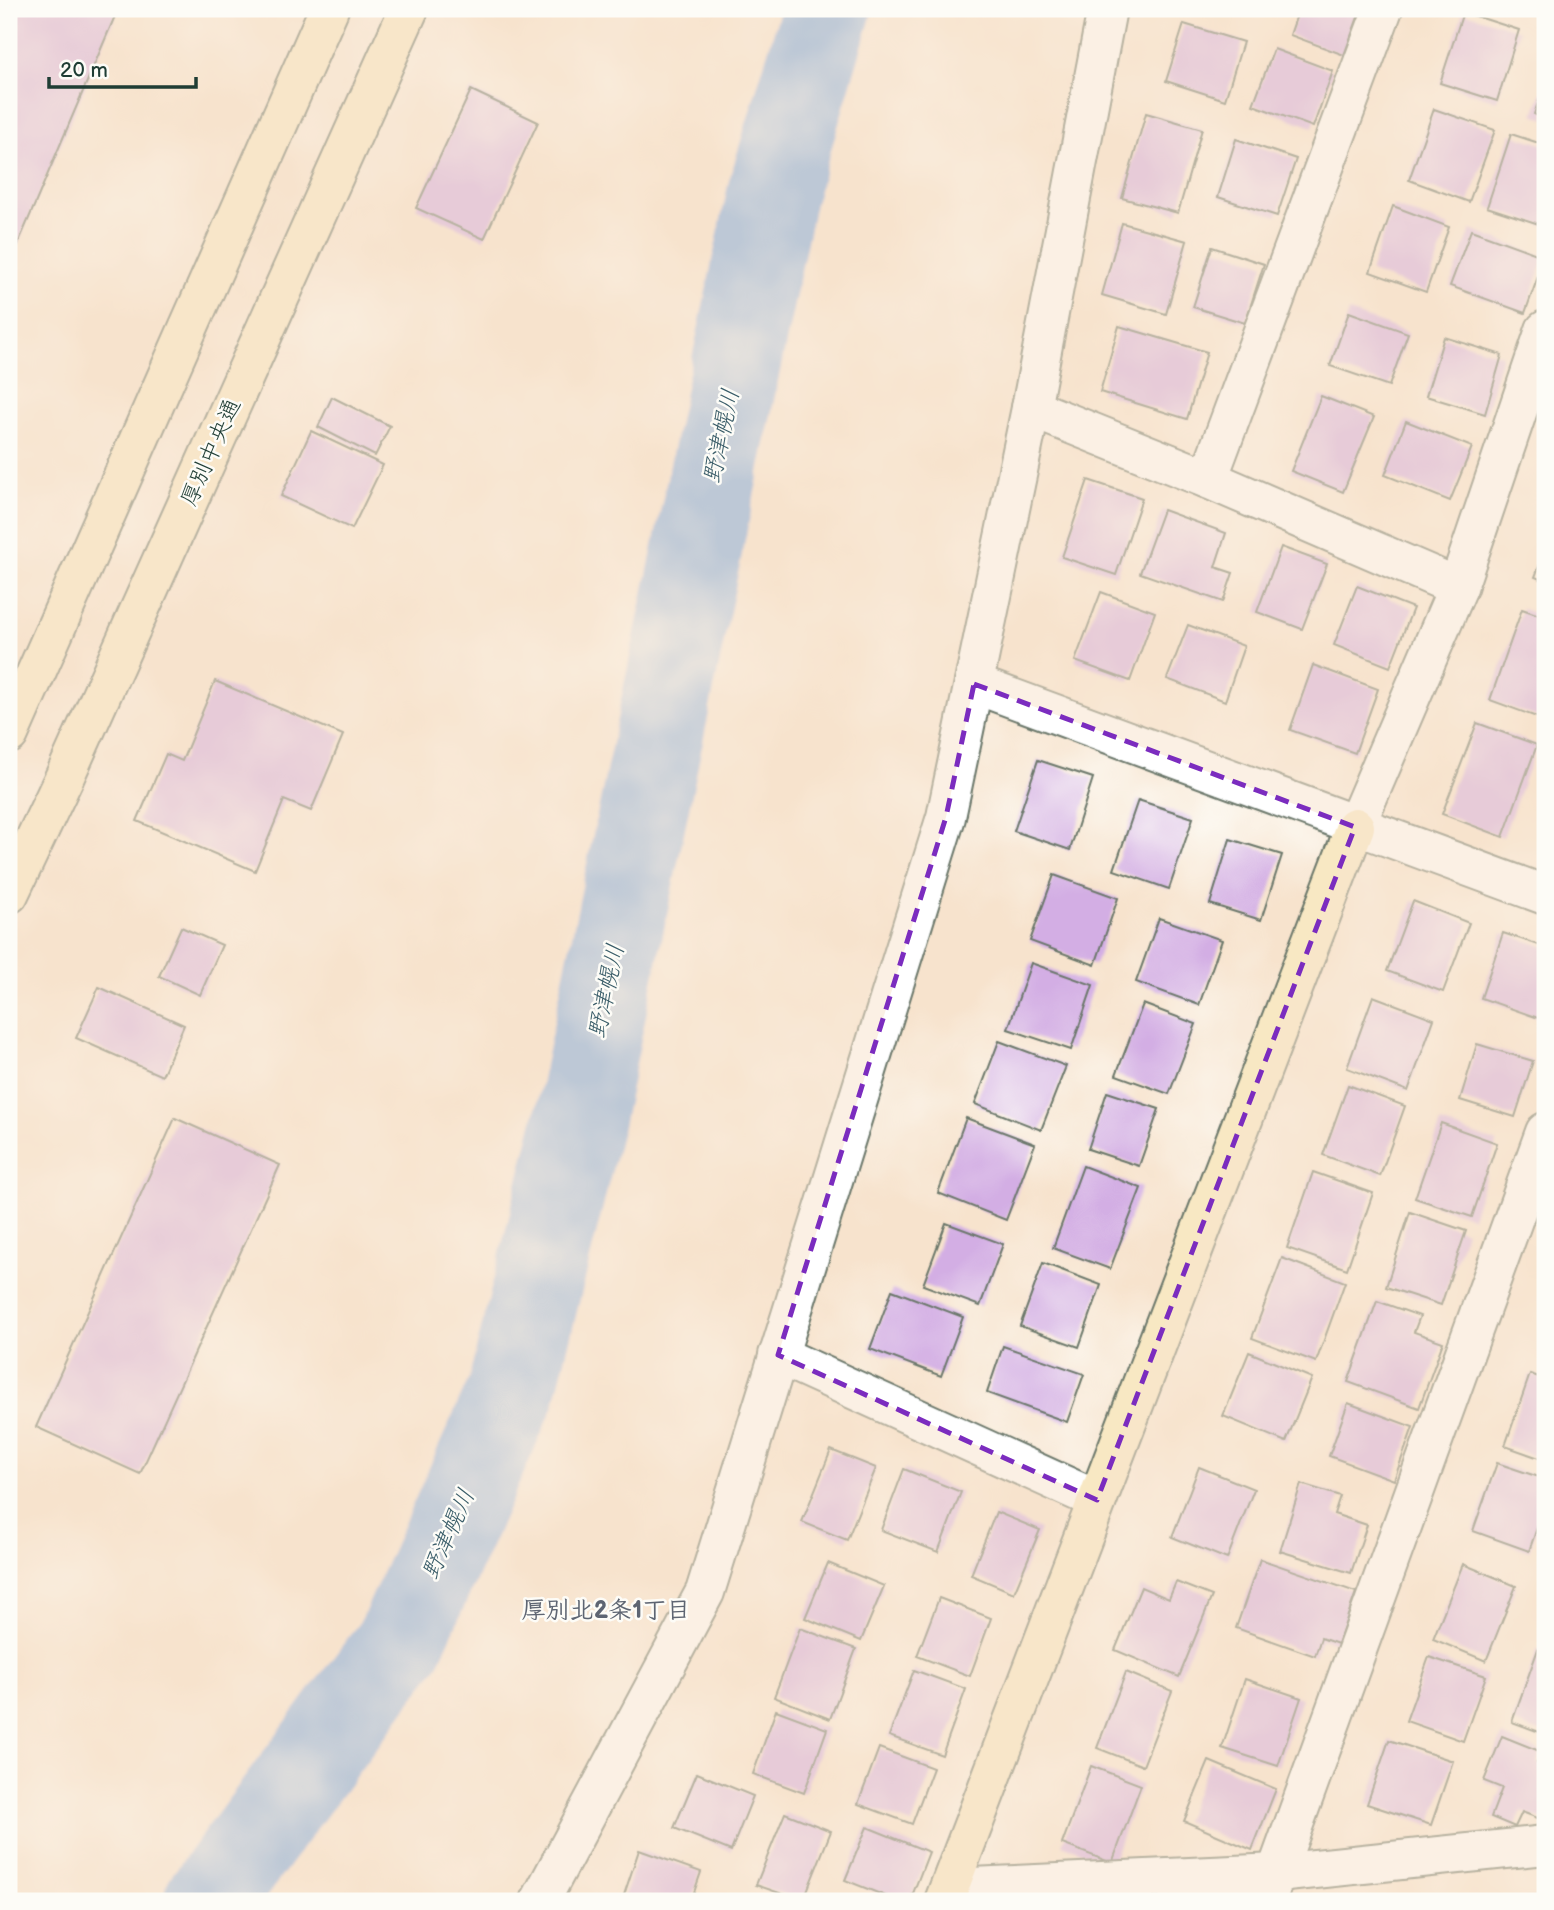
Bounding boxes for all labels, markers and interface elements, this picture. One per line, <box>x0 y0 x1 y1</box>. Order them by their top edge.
scale bar <box>49 46 196 90</box>
text: 20 m <box>60 58 108 83</box>
water label: 野津幌川 <box>697 386 746 486</box>
street label: 厚別中央通 <box>175 394 247 511</box>
water label: 野津幌川 <box>582 941 631 1041</box>
water label: 野津幌川 <box>416 1484 481 1584</box>
district label: 厚別北2条1丁目 <box>522 1596 690 1625</box>

